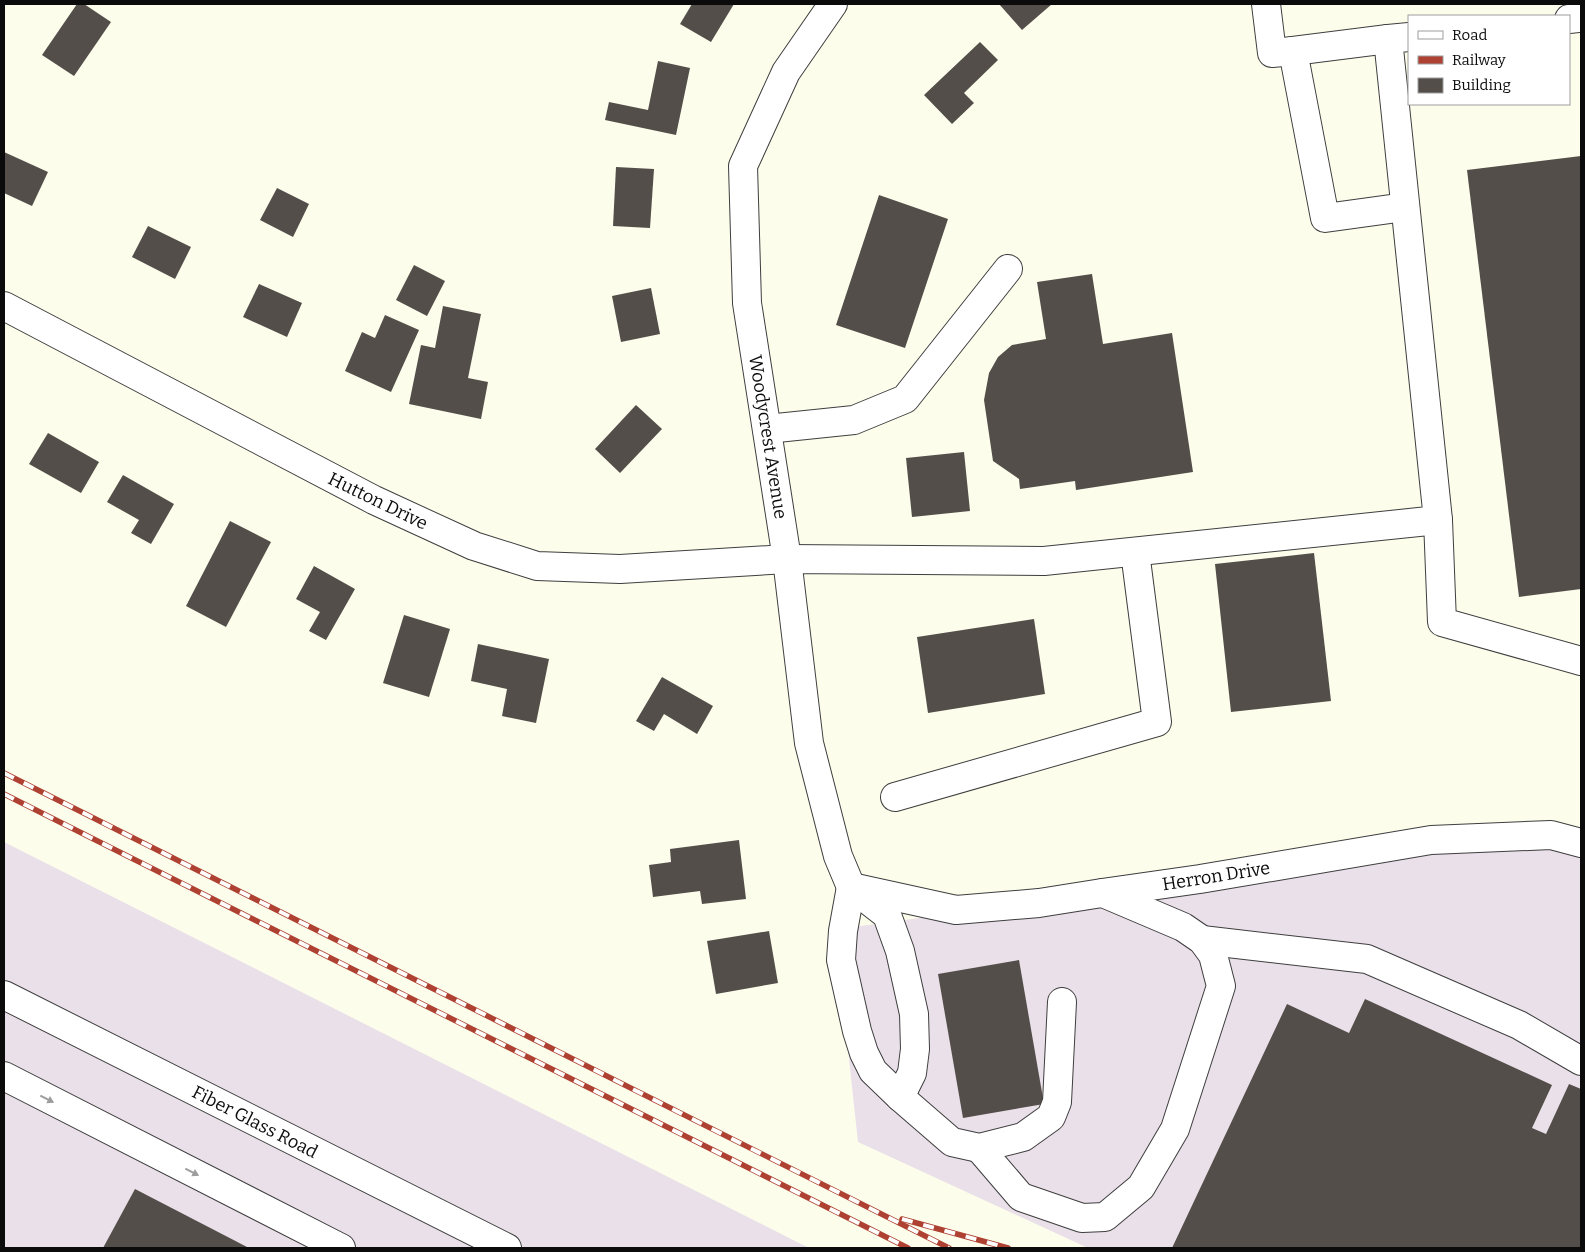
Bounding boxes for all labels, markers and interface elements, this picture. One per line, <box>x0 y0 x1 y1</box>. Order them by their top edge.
legend <box>1408 15 1570 105</box>
text: Road <box>1452 26 1487 44</box>
text: Railway <box>1452 51 1506 69</box>
text: Building <box>1452 76 1511 94</box>
street label: Woodycrest Avenue <box>744 353 792 521</box>
street label: Hutton Drive <box>325 467 431 535</box>
street label: Herron Drive <box>1161 857 1271 895</box>
street label: Fiber Glass Road <box>189 1081 322 1163</box>
one-way arrow <box>40 1095 54 1103</box>
one-way arrow <box>185 1168 199 1176</box>

